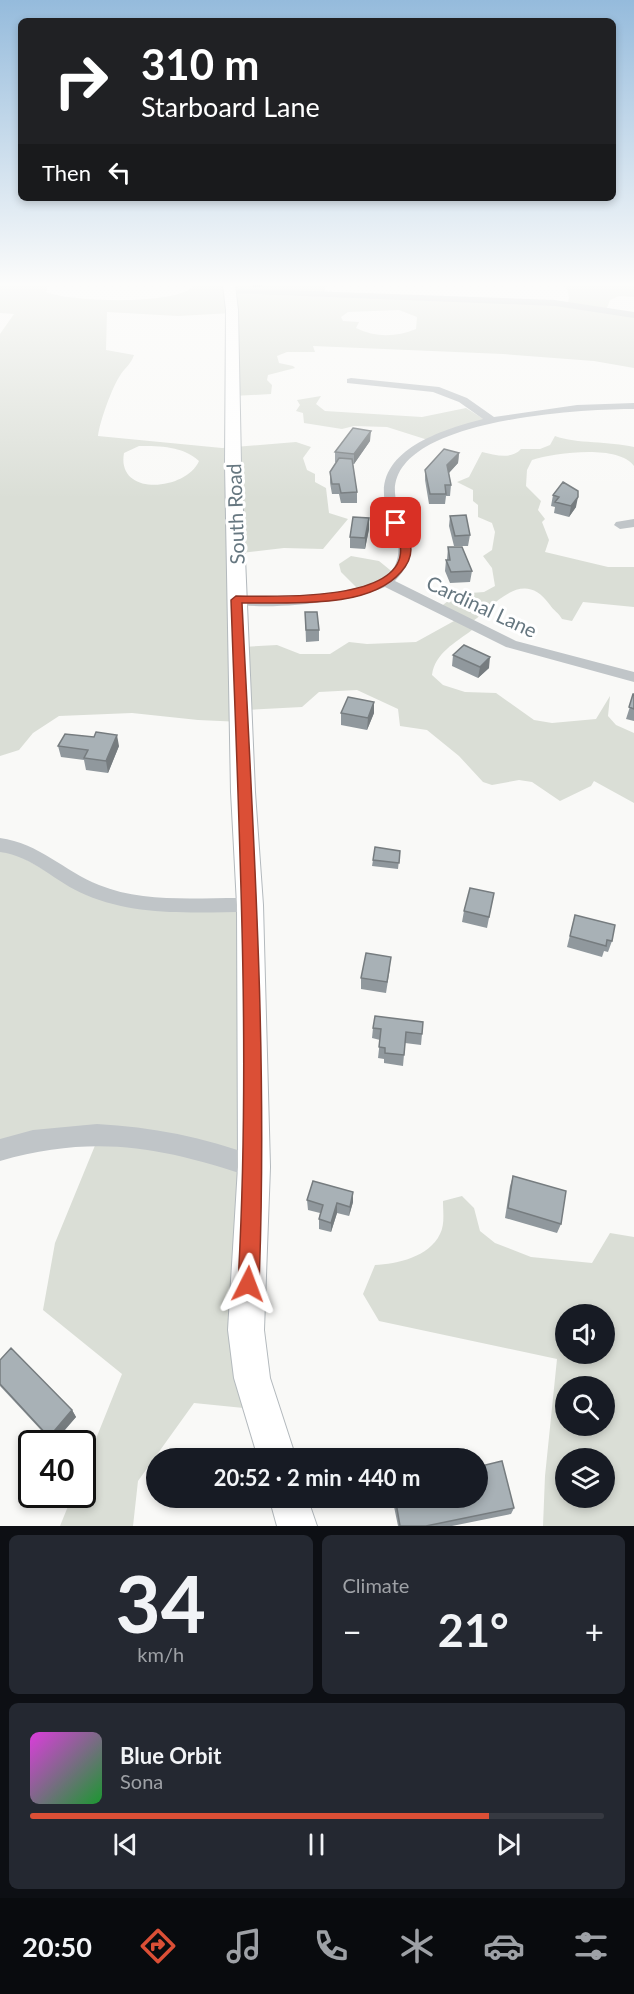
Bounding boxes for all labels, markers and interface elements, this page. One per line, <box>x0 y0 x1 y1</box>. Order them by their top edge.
text: 310 m <box>141 39 259 89</box>
icon: right <box>42 42 120 120</box>
text: Starboard Lane <box>141 90 320 123</box>
icon: left <box>103 156 136 189</box>
text: Then <box>42 159 91 186</box>
street label: South Road <box>221 463 249 565</box>
pin <box>370 497 421 548</box>
icon: arrive <box>379 506 412 539</box>
street label: Cardinal Lane <box>423 570 541 642</box>
position arrow <box>216 1252 280 1316</box>
map controls <box>555 1304 615 1508</box>
button: sound <box>555 1304 615 1364</box>
button: search <box>555 1376 615 1436</box>
speed limit sign: 40 <box>18 1430 96 1508</box>
button: layers <box>555 1448 615 1508</box>
text: 20:52 · 2 min · 440 m <box>214 1464 420 1491</box>
text: 34 <box>116 1556 206 1650</box>
text: Climate <box>343 1573 409 1597</box>
text: 21° <box>438 1603 509 1657</box>
text: − <box>343 1611 362 1651</box>
text: + <box>585 1611 604 1651</box>
text: km/h <box>137 1642 184 1666</box>
text: Blue Orbit <box>120 1742 221 1769</box>
text: Sona <box>120 1769 163 1793</box>
icon: previous <box>109 1828 142 1861</box>
icon: pause <box>300 1828 333 1861</box>
icon: next <box>492 1828 525 1861</box>
icon: directions <box>137 1925 179 1967</box>
icon: music <box>223 1925 265 1967</box>
icon: phone <box>310 1925 352 1967</box>
icon: climate <box>396 1925 438 1967</box>
icon: car <box>483 1925 525 1967</box>
icon: filters <box>570 1925 612 1967</box>
text: 20:50 <box>22 1930 92 1963</box>

